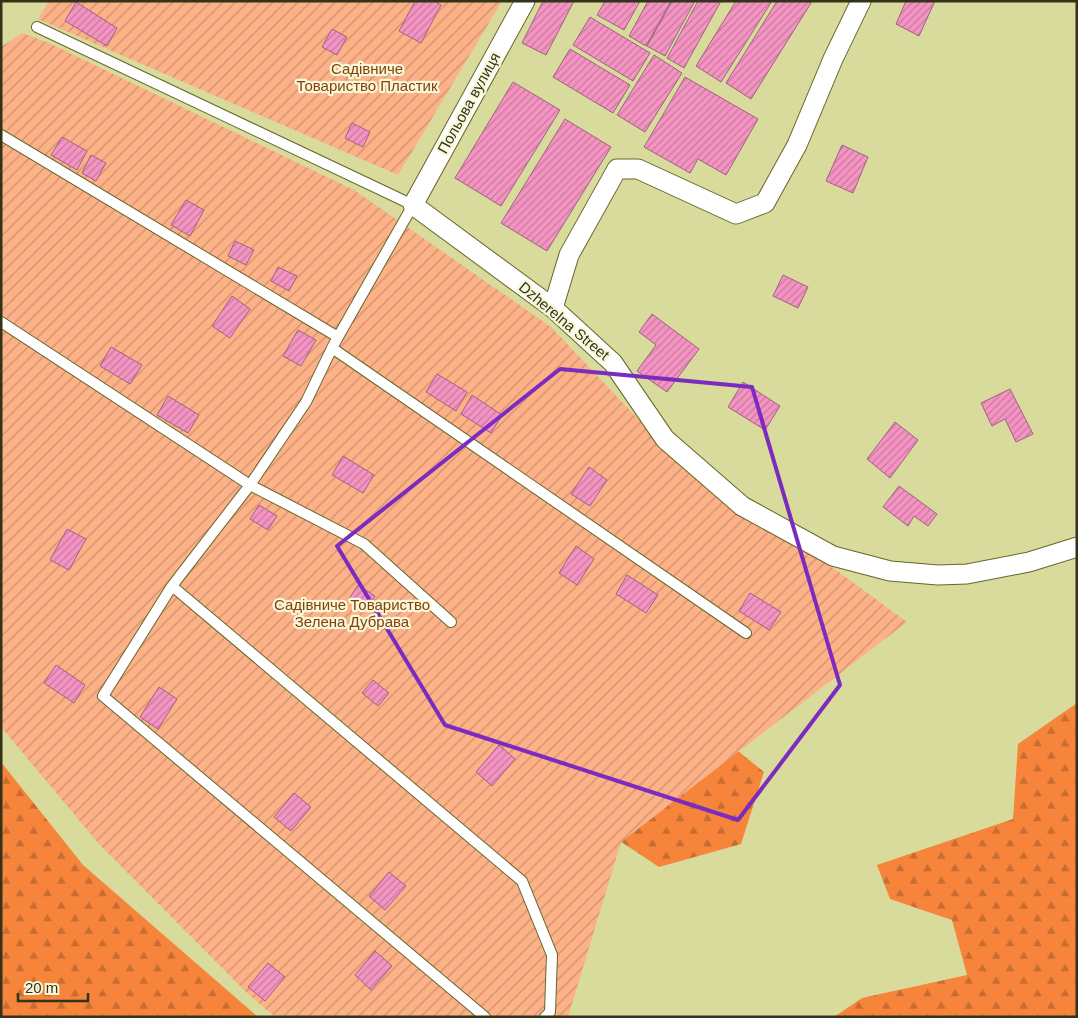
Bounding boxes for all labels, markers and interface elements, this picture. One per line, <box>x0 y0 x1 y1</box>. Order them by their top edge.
street label: Польова вулиця <box>434 49 503 156</box>
park label: Садівниче Товариство Пластик <box>296 60 438 94</box>
street label: Dzherelna Street <box>516 278 614 364</box>
park label: Садівниче Товариство Зелена Дубрава <box>274 596 430 630</box>
scale bar <box>18 970 88 1002</box>
text: 20 m <box>25 979 58 996</box>

